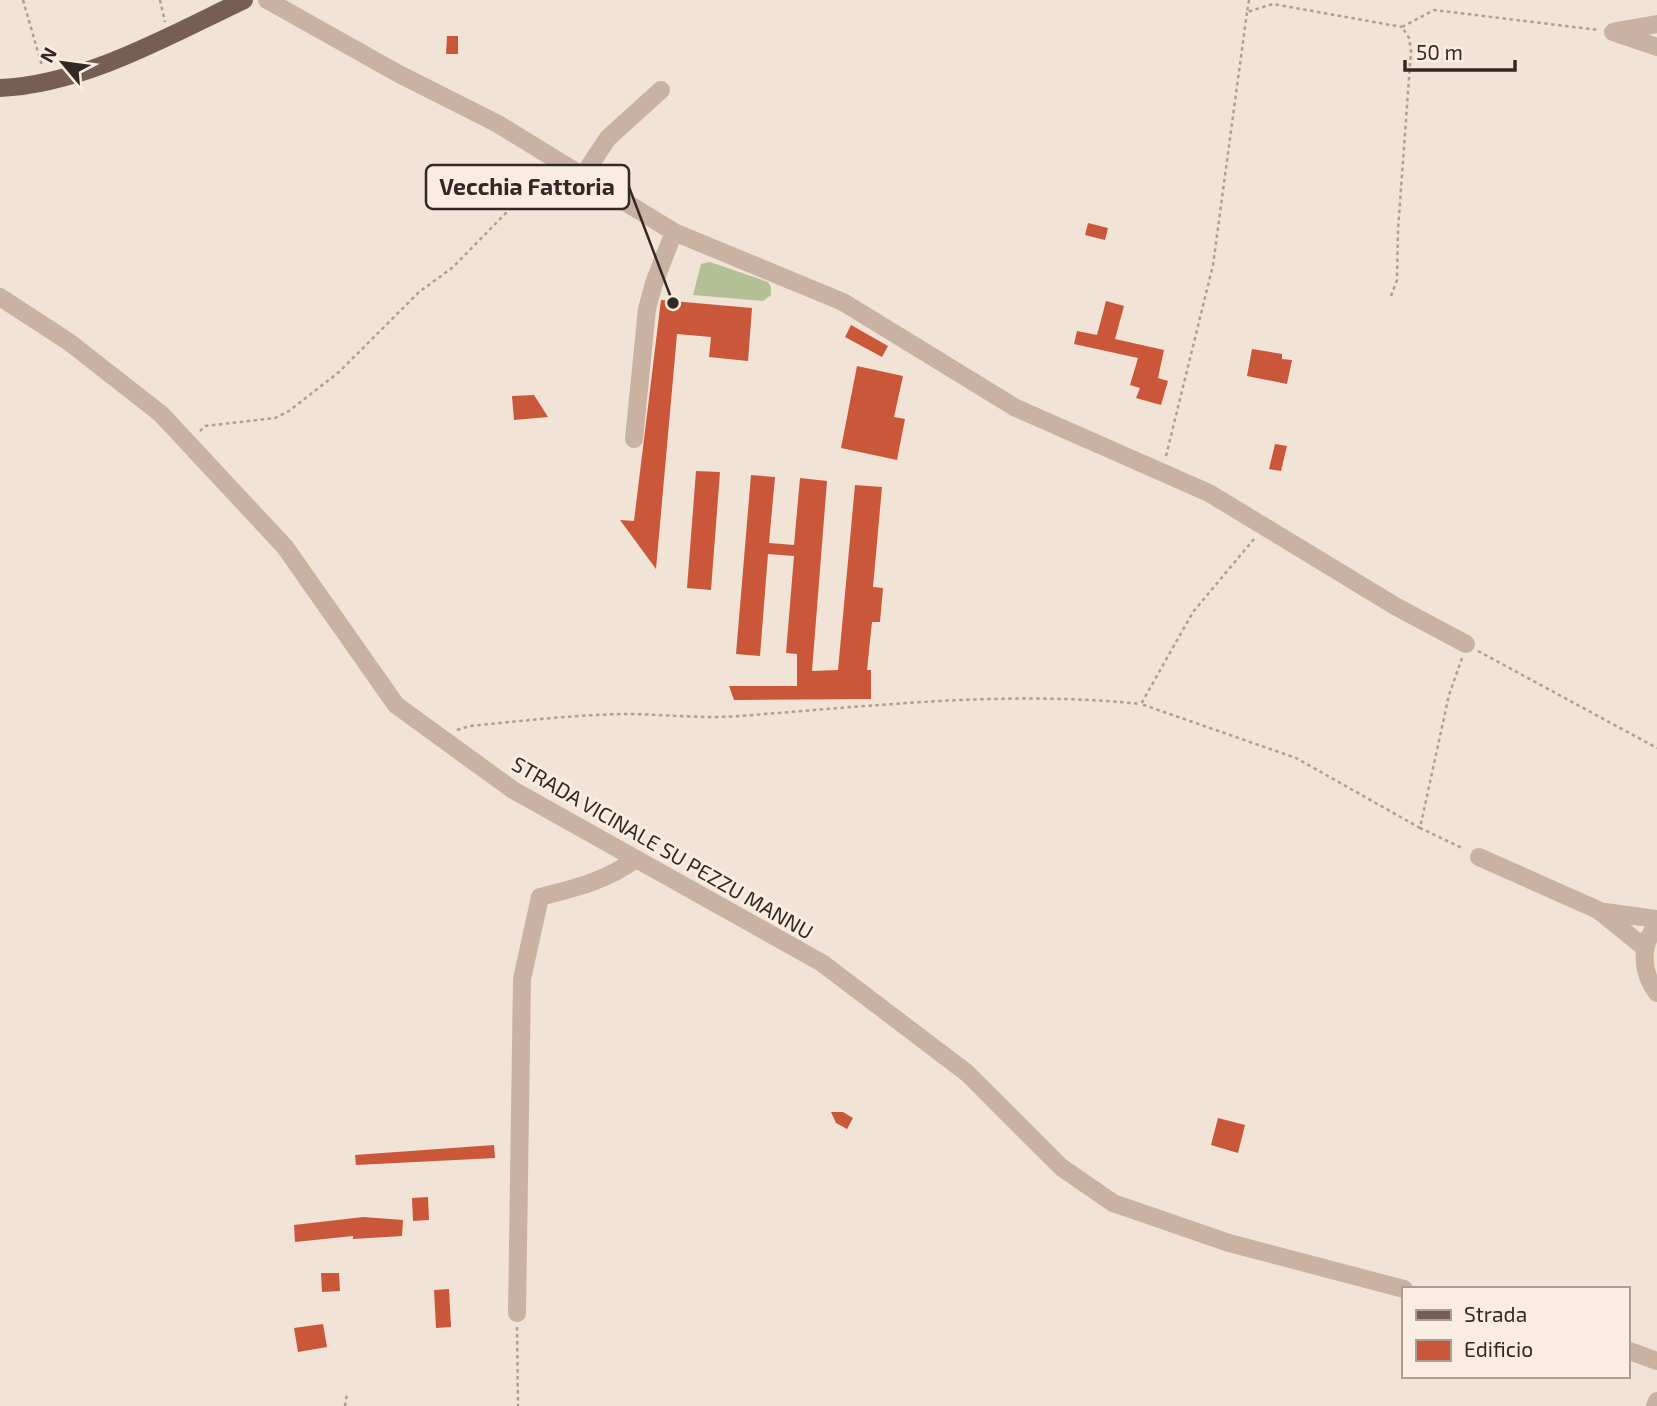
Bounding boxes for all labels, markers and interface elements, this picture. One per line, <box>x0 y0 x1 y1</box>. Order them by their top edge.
north arrow <box>28 28 98 98</box>
scale bar <box>1405 28 1515 72</box>
text: 50 m <box>1416 39 1463 64</box>
text: N <box>34 43 61 66</box>
callout: Vecchia Fattoria <box>426 165 629 209</box>
text: Vecchia Fattoria <box>439 172 615 200</box>
street label: STRADA VICINALE SU PEZZU MANNU <box>508 750 818 944</box>
legend <box>1402 1287 1629 1378</box>
text: Strada <box>1464 1301 1527 1326</box>
text: Edificio <box>1464 1336 1533 1361</box>

